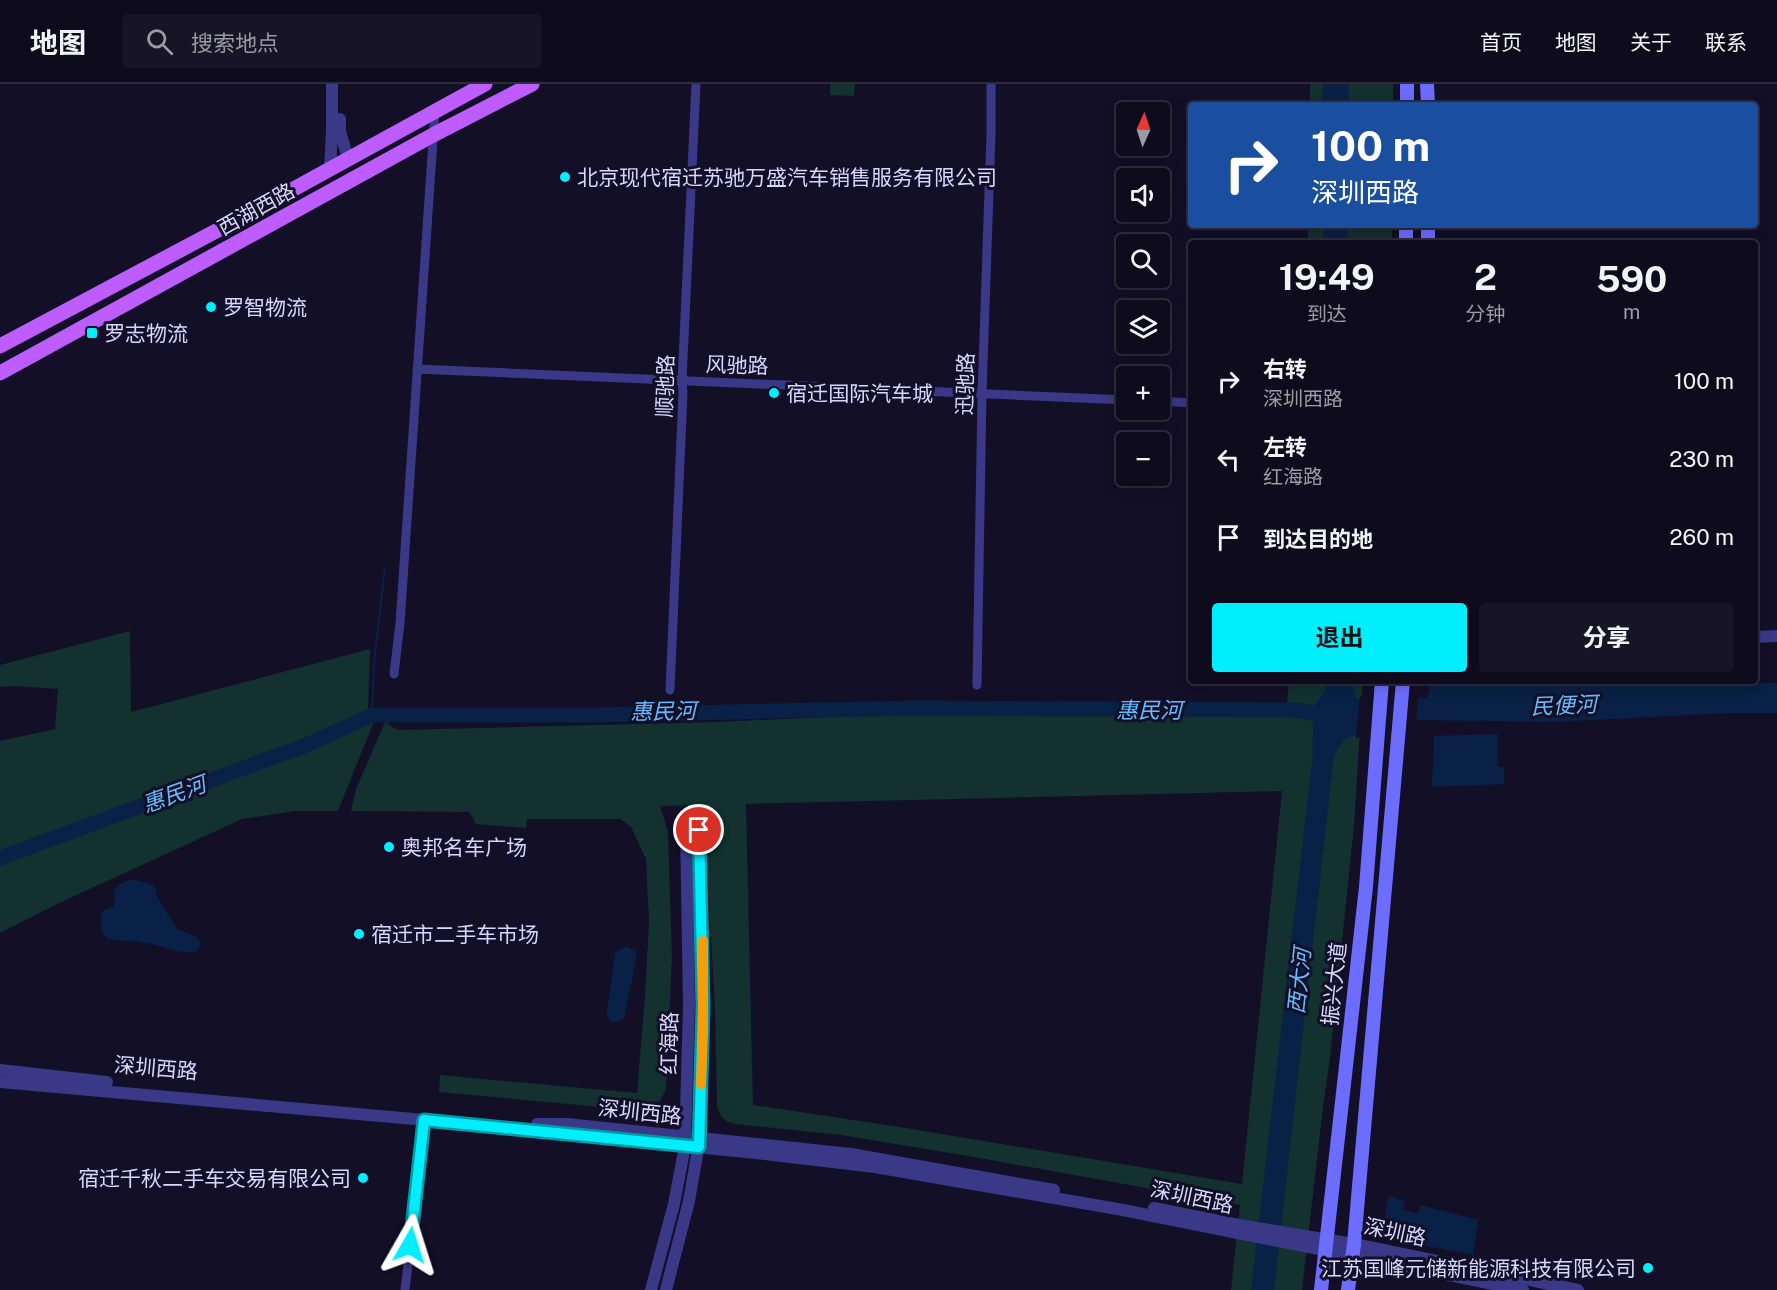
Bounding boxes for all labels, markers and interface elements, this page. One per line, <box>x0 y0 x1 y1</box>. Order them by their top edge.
search box <box>122 14 542 68</box>
icon: search <box>143 25 176 58</box>
text: 地图 <box>30 26 86 59</box>
text: 搜索地点 <box>191 30 279 56</box>
text: 首页 <box>1480 30 1522 55</box>
text: 地图 <box>1555 30 1597 55</box>
text: 关于 <box>1630 30 1672 55</box>
text: 联系 <box>1705 30 1747 55</box>
north arrow <box>1116 102 1170 156</box>
map controls <box>1116 102 1170 486</box>
text: 100 m <box>1311 121 1430 170</box>
icon: right <box>1212 126 1290 204</box>
place label: 北京现代宿迁苏驰万盛汽车销售服务有限公司 <box>577 165 997 190</box>
button: sound <box>1116 168 1170 222</box>
marker: 北京现代宿迁苏驰万盛汽车销售服务有限公司 <box>558 170 572 184</box>
text: 深圳西路 <box>1311 176 1419 208</box>
street label: 西湖西路 <box>213 178 299 240</box>
button: search <box>1116 234 1170 288</box>
text: 19:49 <box>1279 256 1375 298</box>
text: 2 <box>1474 256 1497 298</box>
text: 590 <box>1596 258 1667 300</box>
place label: 罗智物流 <box>223 295 307 320</box>
marker: 罗智物流 <box>204 300 218 314</box>
button: layers <box>1116 300 1170 354</box>
text: m <box>1623 300 1640 324</box>
text: 到达 <box>1307 302 1347 326</box>
text: 分钟 <box>1465 302 1505 326</box>
place label: 罗志物流 <box>104 321 188 346</box>
marker: 罗志物流 <box>85 326 99 340</box>
street label: 风驰路 <box>705 351 769 379</box>
street label: 迅驰路 <box>951 352 979 416</box>
street label: 顺驰路 <box>651 354 679 418</box>
text: 右转 <box>1263 356 1307 382</box>
icon: right <box>1212 365 1245 398</box>
button: + <box>1116 366 1170 420</box>
text: 100 m <box>1674 368 1734 394</box>
place label: 宿迁国际汽车城 <box>786 381 933 406</box>
marker: 宿迁国际汽车城 <box>767 386 781 400</box>
text: 深圳西路 <box>1263 387 1343 411</box>
button: − <box>1116 432 1170 486</box>
text: 左转 <box>1263 434 1307 460</box>
icon: left <box>1212 443 1245 476</box>
text: 230 m <box>1669 446 1734 472</box>
text: 红海路 <box>1263 465 1323 489</box>
icon: arrive <box>1212 521 1245 554</box>
text: 260 m <box>1669 524 1734 550</box>
text: 到达目的地 <box>1263 526 1373 552</box>
button: 退出 <box>1212 603 1467 672</box>
button: 分享 <box>1479 603 1734 672</box>
water label: 民便河 <box>1531 691 1601 719</box>
water label: 惠民河 <box>630 697 700 725</box>
water label: 惠民河 <box>1116 697 1186 723</box>
water label: 惠民河 <box>139 769 213 818</box>
pin <box>673 804 724 855</box>
icon: arrive <box>682 813 715 846</box>
place label: 奥邦名车广场 <box>401 835 527 860</box>
marker: 奥邦名车广场 <box>382 840 396 854</box>
place label: 宿迁市二手车市场 <box>371 922 539 947</box>
marker: 宿迁市二手车市场 <box>352 927 366 941</box>
street label: 振兴大道 <box>1317 941 1351 1027</box>
water label: 西大河 <box>1283 943 1316 1015</box>
street label: 红海路 <box>656 1011 682 1075</box>
street label: 深圳西路 <box>113 1052 199 1084</box>
street label: 深圳西路 <box>597 1095 683 1129</box>
place label: 宿迁千秋二手车交易有限公司 <box>78 1166 351 1191</box>
marker: 宿迁千秋二手车交易有限公司 <box>356 1171 370 1185</box>
street label: 深圳西路 <box>1148 1176 1236 1218</box>
position arrow <box>378 1213 442 1277</box>
street label: 深圳路 <box>1362 1213 1428 1251</box>
place label: 江苏国峰元储新能源科技有限公司 <box>1321 1256 1636 1281</box>
marker: 江苏国峰元储新能源科技有限公司 <box>1641 1261 1655 1275</box>

